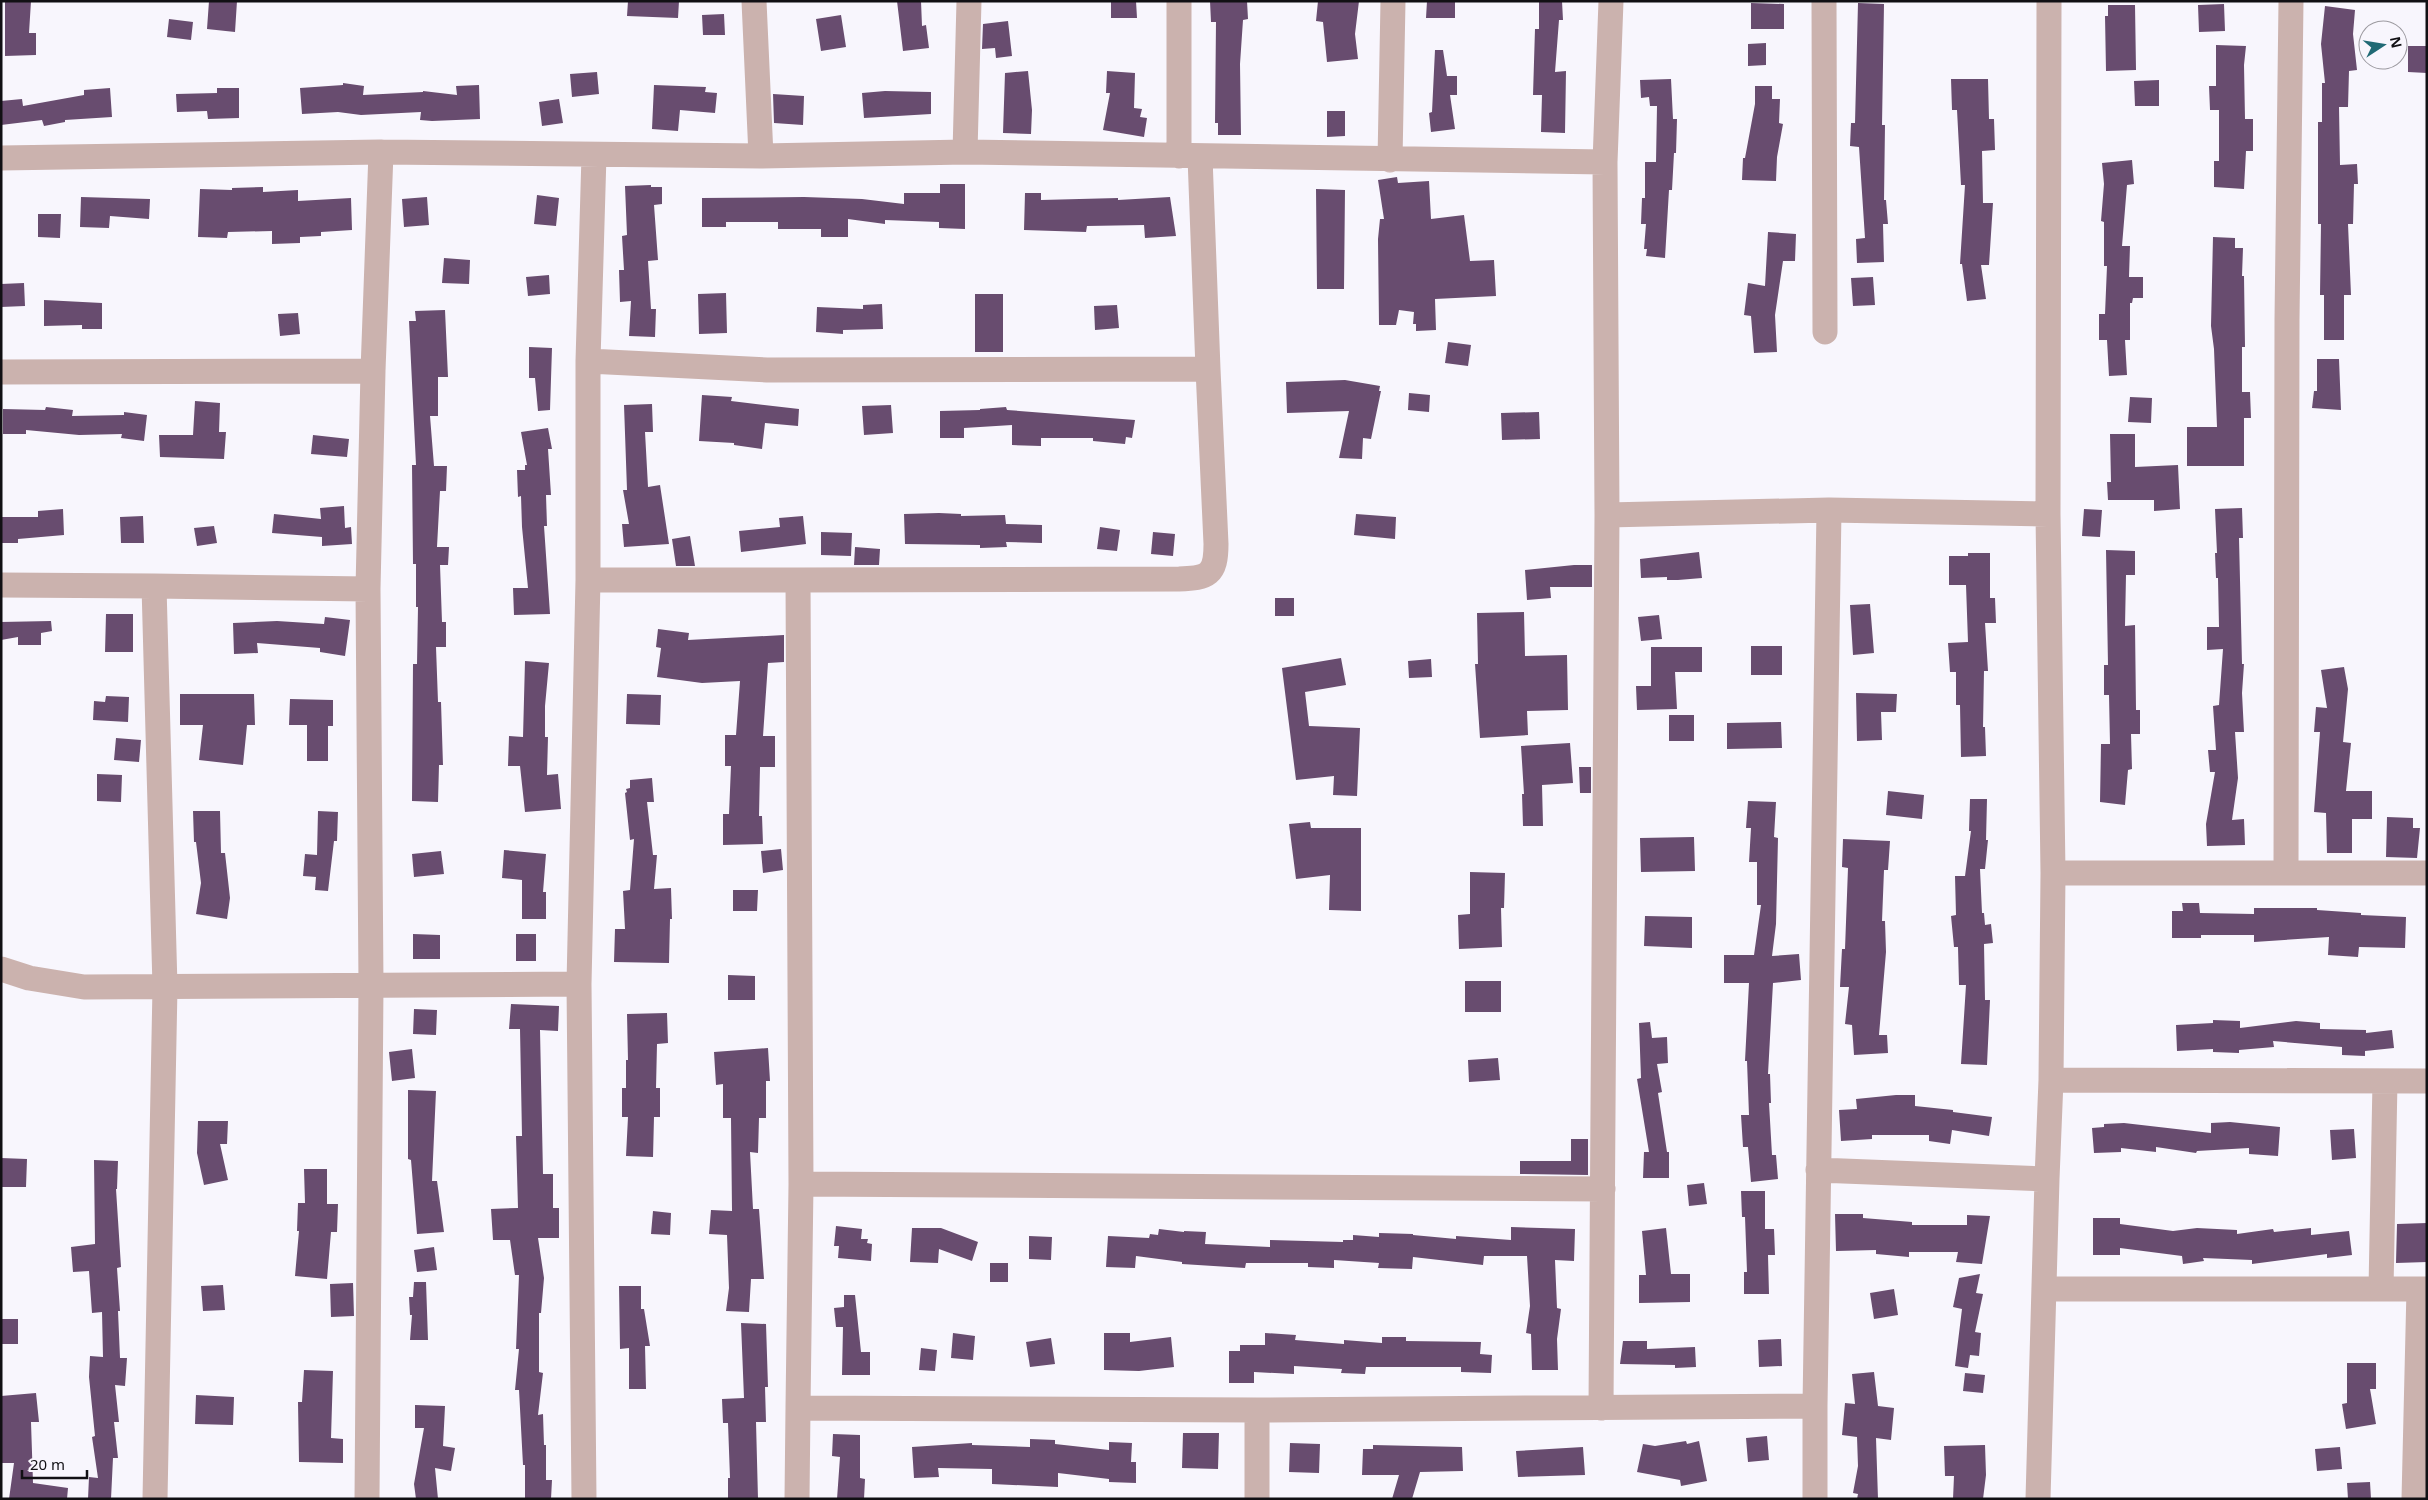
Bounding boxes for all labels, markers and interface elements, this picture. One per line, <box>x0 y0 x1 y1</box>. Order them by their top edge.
north arrow <box>2358 20 2408 70</box>
text: N <box>2386 35 2407 50</box>
scale bar <box>22 1448 88 1480</box>
text: 20 m <box>30 1454 65 1474</box>

